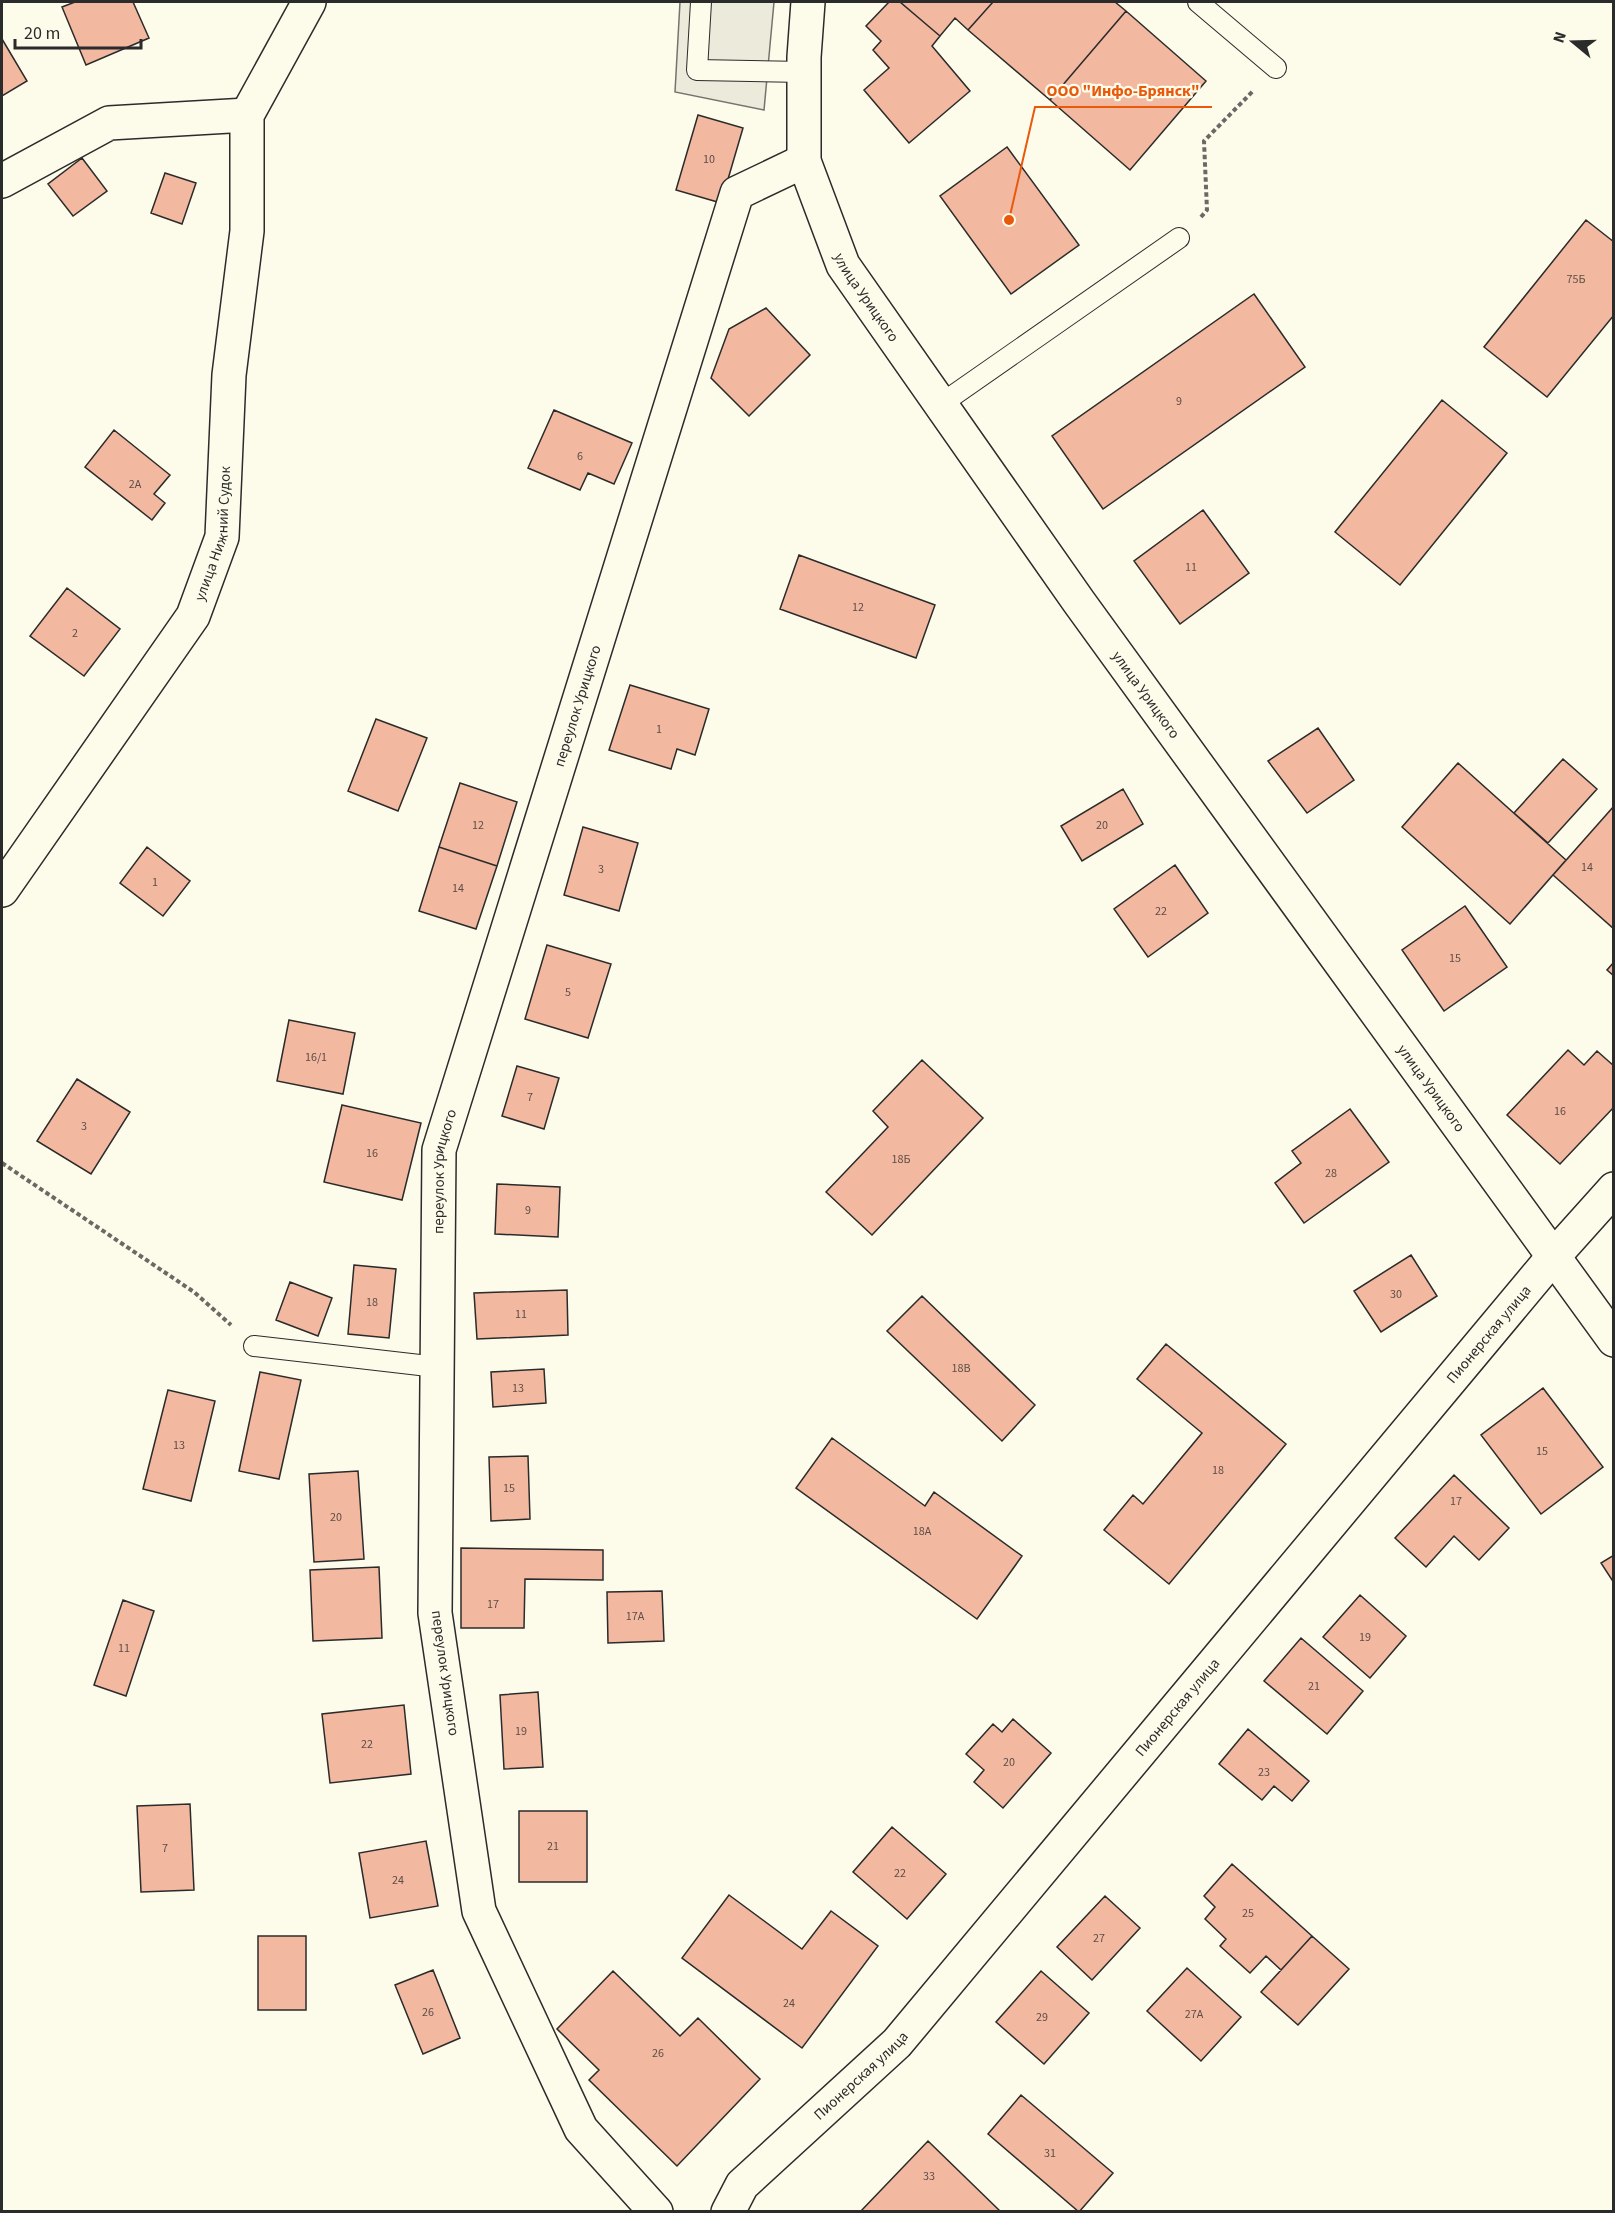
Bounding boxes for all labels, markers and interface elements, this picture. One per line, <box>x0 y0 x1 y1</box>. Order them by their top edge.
scale bar <box>15 12 141 50</box>
north arrow <box>1543 12 1603 72</box>
text: 20 m <box>24 21 60 46</box>
text: N <box>1548 29 1572 46</box>
callout: ООО "Инфо-Брянск" <box>1035 73 1212 107</box>
text: ООО "Инфо-Брянск" <box>1047 80 1199 102</box>
house number: 10 <box>703 151 715 168</box>
street label: улица Урицкого <box>829 250 904 346</box>
house number: 75Б <box>1567 271 1585 288</box>
house number: 9 <box>1176 393 1182 410</box>
house number: 6 <box>577 448 583 465</box>
street label: улица Нижний Судок <box>189 465 236 604</box>
house number: 2А <box>129 476 142 493</box>
house number: 11 <box>1185 559 1197 576</box>
house number: 12 <box>852 599 864 616</box>
house number: 2 <box>72 625 78 642</box>
street label: переулок Урицкого <box>548 642 606 769</box>
street label: улица Урицкого <box>1107 646 1185 743</box>
house number: 1 <box>656 721 662 738</box>
house number: 12 <box>472 817 484 834</box>
house number: 20 <box>1096 817 1108 834</box>
house number: 14 <box>1581 859 1593 876</box>
house number: 3 <box>598 861 604 878</box>
house number: 1 <box>152 874 158 891</box>
house number: 14 <box>452 880 464 897</box>
house number: 22 <box>1155 903 1167 920</box>
house number: 15 <box>1449 950 1461 967</box>
house number: 5 <box>565 984 571 1001</box>
street label: улица Урицкого <box>1392 1040 1470 1136</box>
house number: 16/1 <box>305 1049 327 1066</box>
house number: 7 <box>527 1089 533 1106</box>
house number: 16 <box>1554 1103 1566 1120</box>
street label: переулок Урицкого <box>428 1106 462 1234</box>
house number: 3 <box>81 1118 87 1135</box>
house number: 16 <box>366 1145 378 1162</box>
house number: 18Б <box>892 1151 910 1168</box>
house number: 28 <box>1325 1165 1337 1182</box>
house number: 9 <box>525 1202 531 1219</box>
street label: Пионерская улица <box>1441 1280 1536 1388</box>
house number: 30 <box>1390 1286 1402 1303</box>
house number: 18 <box>366 1294 378 1311</box>
house number: 11 <box>515 1306 527 1323</box>
house number: 18В <box>952 1360 970 1377</box>
house number: 13 <box>512 1380 524 1397</box>
house number: 13 <box>173 1437 185 1454</box>
house number: 15 <box>1536 1443 1548 1460</box>
house number: 18 <box>1212 1462 1224 1479</box>
house number: 15 <box>503 1480 515 1497</box>
house number: 17 <box>1450 1493 1462 1510</box>
house number: 20 <box>330 1509 342 1526</box>
house number: 18А <box>913 1523 932 1540</box>
house number: 17 <box>487 1596 499 1613</box>
house number: 17А <box>626 1608 645 1625</box>
street label: переулок Урицкого <box>426 1609 464 1737</box>
house number: 19 <box>1359 1629 1371 1646</box>
house number: 11 <box>118 1640 130 1657</box>
street label: Пионерская улица <box>1130 1654 1225 1761</box>
house number: 21 <box>1308 1678 1320 1695</box>
house number: 19 <box>515 1723 527 1740</box>
house number: 22 <box>361 1736 373 1753</box>
house number: 20 <box>1003 1754 1015 1771</box>
house number: 23 <box>1258 1764 1270 1781</box>
house number: 21 <box>547 1838 559 1855</box>
house number: 7 <box>162 1840 168 1857</box>
house number: 22 <box>894 1865 906 1882</box>
house number: 24 <box>392 1872 404 1889</box>
house number: 25 <box>1242 1905 1254 1922</box>
house number: 27 <box>1093 1930 1105 1947</box>
house number: 24 <box>783 1995 795 2012</box>
house number: 26 <box>422 2004 434 2021</box>
house number: 27А <box>1185 2006 1204 2023</box>
house number: 29 <box>1036 2009 1048 2026</box>
street label: Пионерская улица <box>809 2027 913 2125</box>
house number: 26 <box>652 2045 664 2062</box>
house number: 31 <box>1044 2145 1056 2162</box>
house number: 33 <box>923 2168 935 2185</box>

